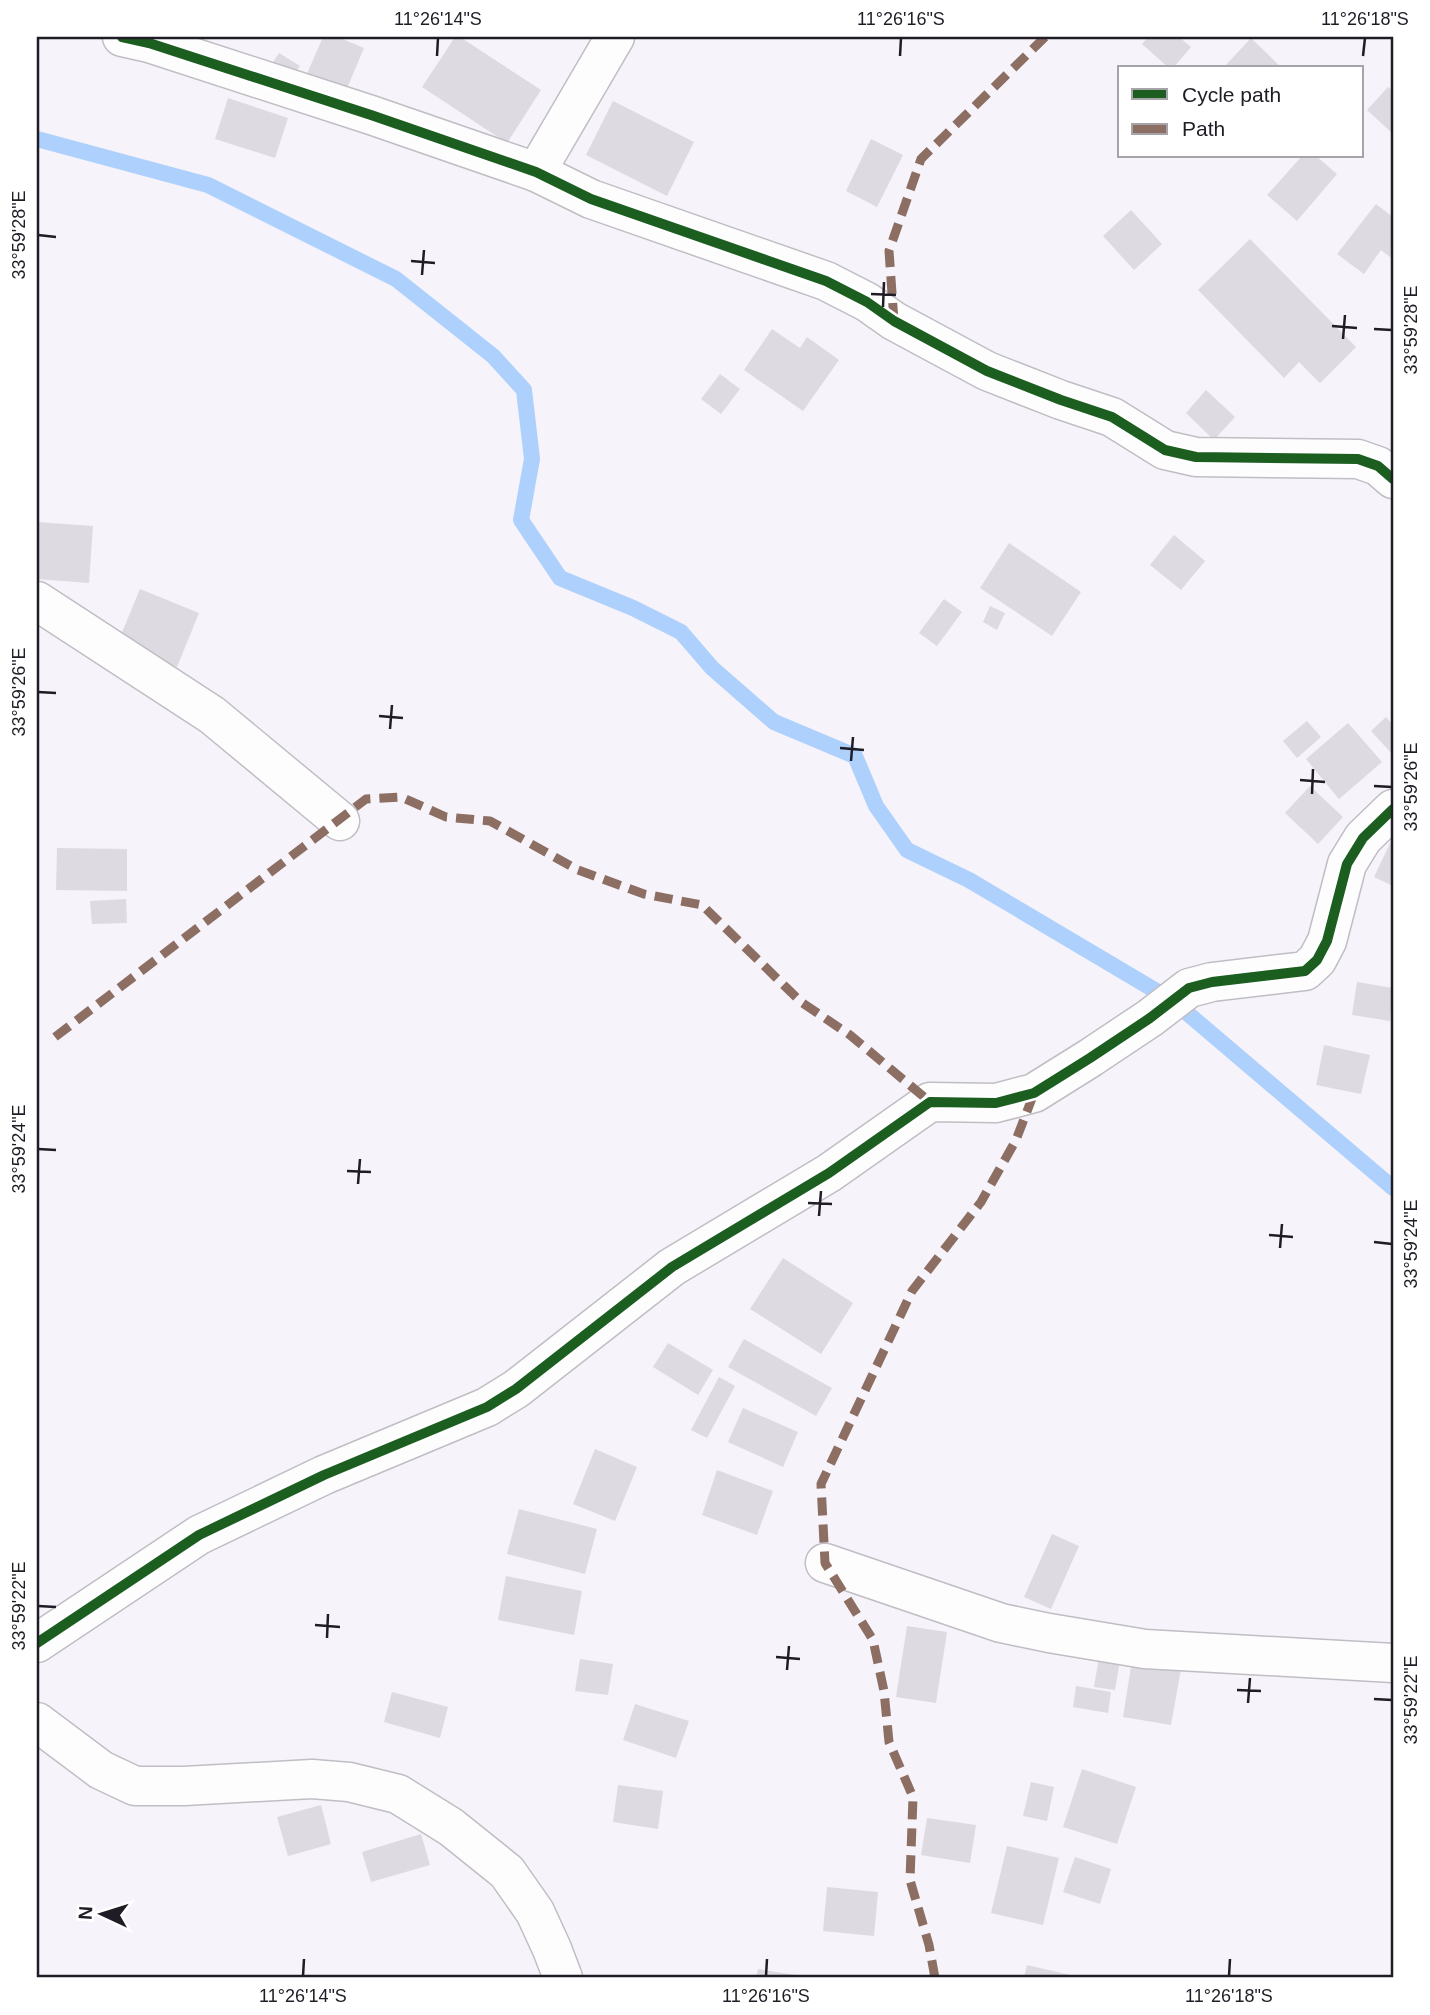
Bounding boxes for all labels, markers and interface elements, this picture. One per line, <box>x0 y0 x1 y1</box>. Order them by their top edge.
text: 11°26'14"S <box>394 9 482 29</box>
text: 11°26'16"S <box>857 9 945 29</box>
text: 11°26'18"S <box>1321 9 1409 29</box>
legend <box>1118 66 1364 158</box>
text: Cycle path <box>1182 83 1281 106</box>
text: Path <box>1182 117 1225 140</box>
text: 33°59'28"E <box>9 190 29 280</box>
text: 33°59'28"E <box>1401 285 1421 375</box>
text: 33°59'26"E <box>9 647 29 737</box>
text: 33°59'26"E <box>1401 742 1421 832</box>
text: 33°59'24"E <box>9 1104 29 1194</box>
text: 33°59'24"E <box>1401 1199 1421 1289</box>
text: 33°59'22"E <box>9 1561 29 1651</box>
text: 33°59'22"E <box>1401 1655 1421 1745</box>
north arrow <box>66 1878 136 1948</box>
text: N <box>75 1905 96 1920</box>
text: 11°26'14"S <box>259 1986 347 2006</box>
text: 11°26'16"S <box>722 1986 810 2006</box>
text: 11°26'18"S <box>1185 1986 1273 2006</box>

